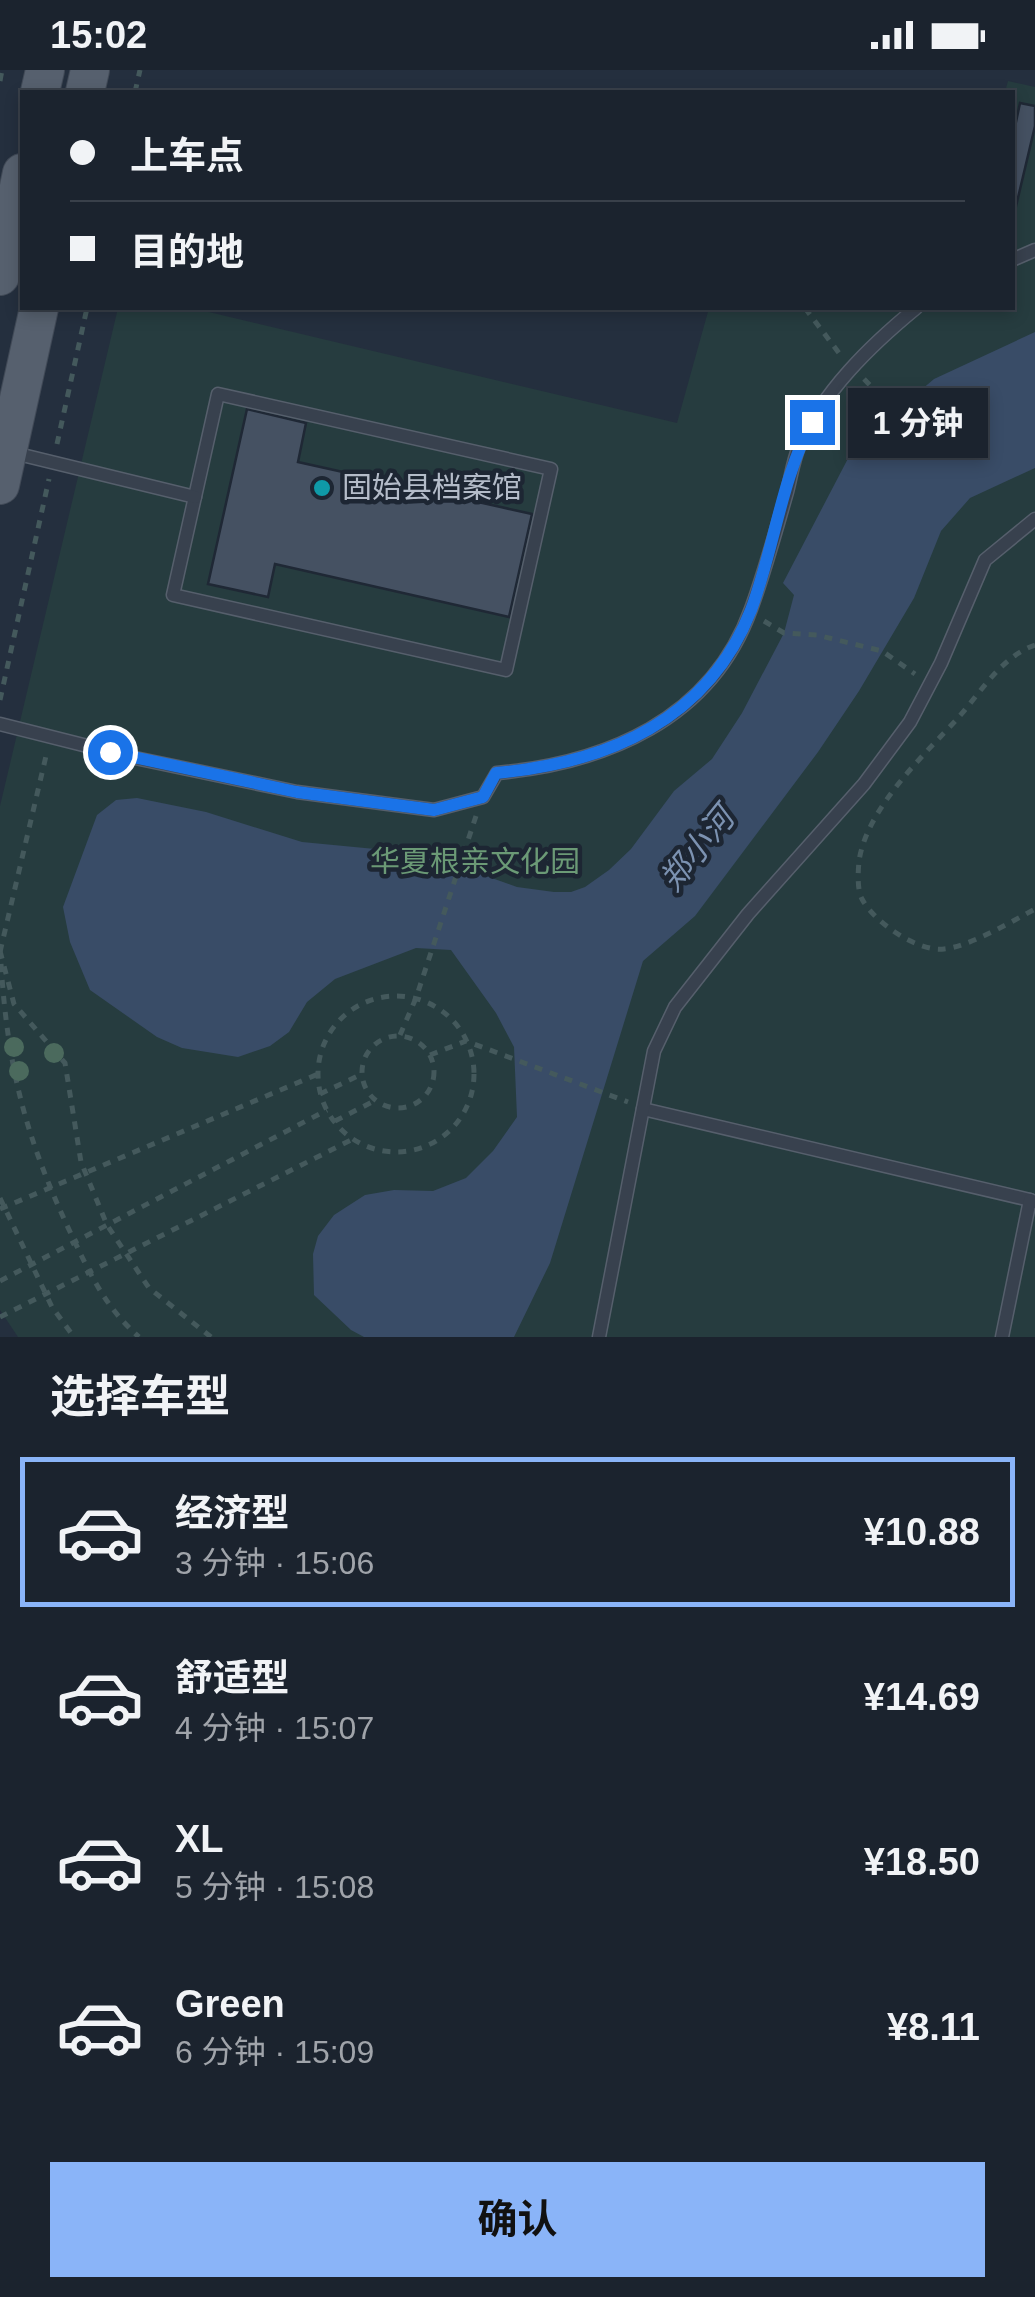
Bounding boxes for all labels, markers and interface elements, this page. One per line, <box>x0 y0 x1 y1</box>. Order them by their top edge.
text: 15:02 <box>50 14 147 56</box>
text: 上车点 <box>130 135 244 177</box>
text: 目的地 <box>130 231 244 273</box>
callout: 1 分钟 <box>847 387 987 457</box>
route end <box>790 400 835 445</box>
text: 1 分钟 <box>873 405 963 441</box>
place label: 固始县档案馆 <box>342 471 522 504</box>
marker: 固始县档案馆 <box>311 477 333 499</box>
route start <box>88 730 133 775</box>
water label: 郑小河 <box>653 796 745 898</box>
park label: 华夏根亲文化园 <box>370 845 580 878</box>
text: 选择车型 <box>50 1371 230 1422</box>
icon: car <box>55 1487 145 1577</box>
text: 经济型 <box>175 1492 289 1534</box>
text: ¥10.88 <box>864 1511 980 1553</box>
text: 3 分钟 · 15:06 <box>175 1545 374 1581</box>
icon: car <box>55 1652 145 1742</box>
text: 舒适型 <box>175 1657 289 1699</box>
text: ¥14.69 <box>864 1676 980 1718</box>
text: 4 分钟 · 15:07 <box>175 1710 374 1746</box>
icon: car <box>55 1817 145 1907</box>
text: XL <box>175 1818 224 1860</box>
text: ¥18.50 <box>864 1841 980 1883</box>
text: 5 分钟 · 15:08 <box>175 1869 374 1905</box>
icon: car <box>55 1982 145 2072</box>
text: Green <box>175 1983 285 2025</box>
text: ¥8.11 <box>887 2006 980 2048</box>
text: 6 分钟 · 15:09 <box>175 2034 374 2070</box>
button: 确认 <box>50 2162 985 2277</box>

